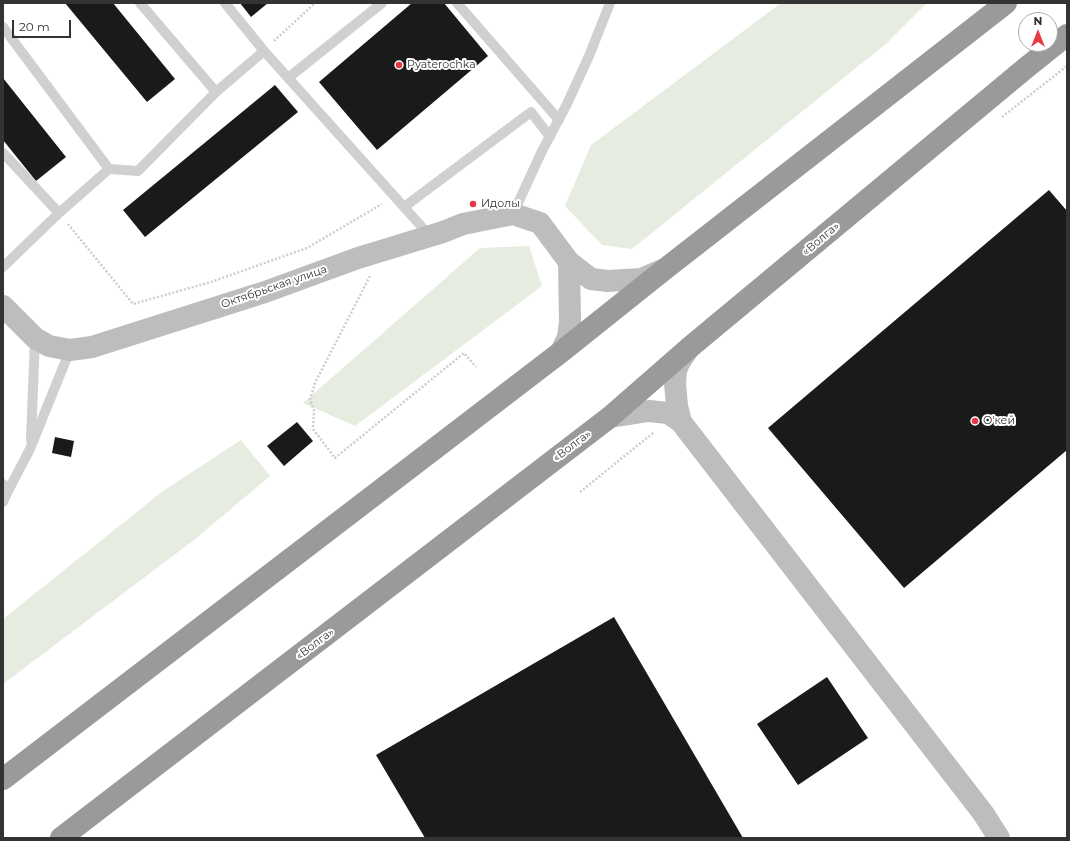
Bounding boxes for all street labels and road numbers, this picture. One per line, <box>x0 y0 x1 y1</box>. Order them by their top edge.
street label: «Волга» <box>800 220 842 258</box>
street label: Октябрьская улица <box>219 263 329 311</box>
street label: «Волга» <box>550 427 594 465</box>
street label: «Волга» <box>293 625 337 663</box>

